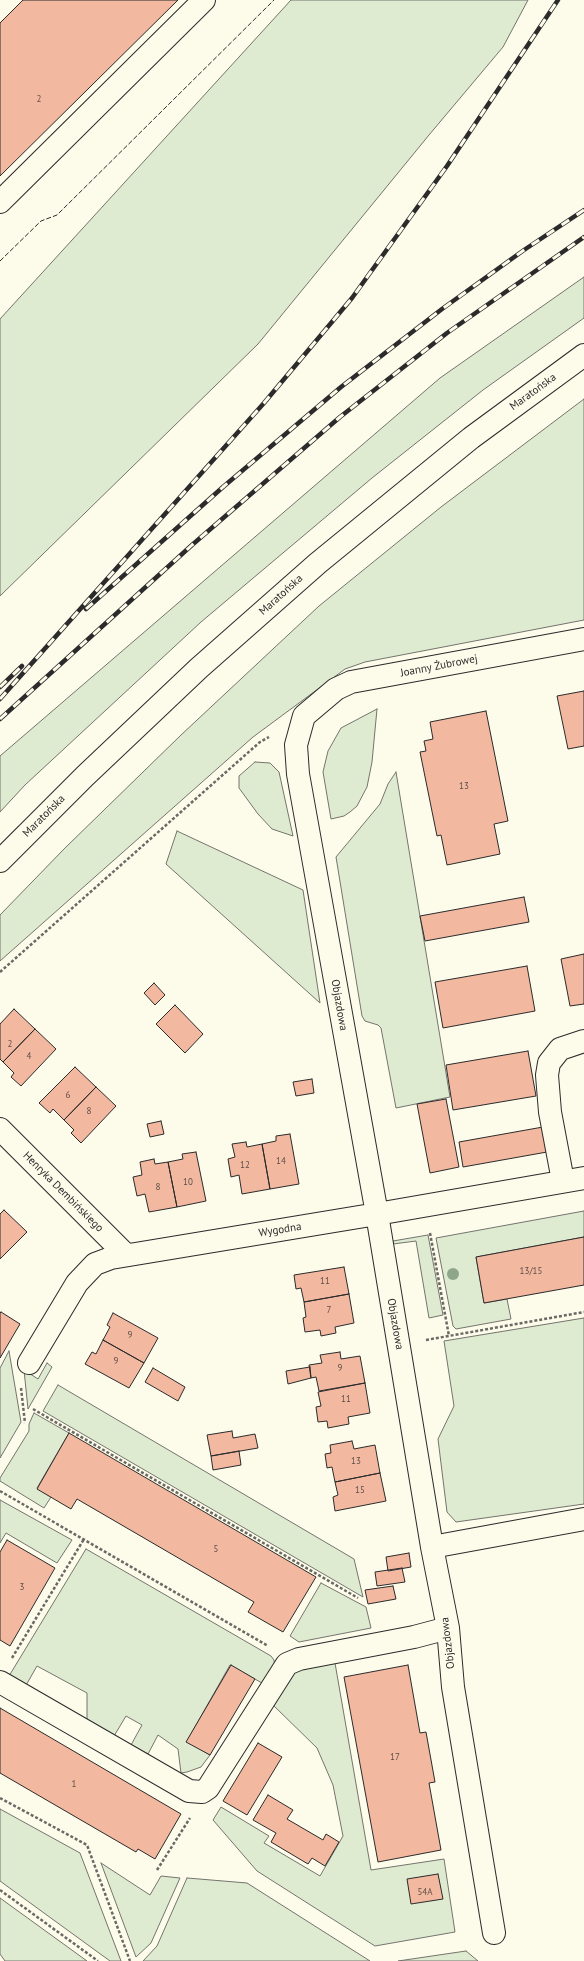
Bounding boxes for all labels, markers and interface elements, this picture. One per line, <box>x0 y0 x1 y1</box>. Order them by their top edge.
house number: 2 <box>37 94 41 104</box>
street label: Maratońska <box>507 371 559 413</box>
street label: Maratońska <box>256 572 306 618</box>
street label: Joanny Żubrowej <box>399 652 479 680</box>
house number: 13 <box>459 781 469 791</box>
street label: Maratońska <box>20 792 68 840</box>
street label: Objazdowa <box>328 978 350 1032</box>
house number: 2 <box>8 1039 12 1049</box>
house number: 4 <box>27 1051 31 1061</box>
house number: 6 <box>66 1090 70 1100</box>
house number: 8 <box>87 1106 91 1116</box>
street label: Henryka Dembińskiego <box>20 1149 106 1235</box>
house number: 14 <box>276 1156 286 1166</box>
house number: 12 <box>240 1160 250 1170</box>
house number: 10 <box>183 1177 193 1187</box>
house number: 8 <box>156 1182 160 1192</box>
street label: Wygodna <box>258 1220 302 1240</box>
house number: 13/15 <box>520 1266 542 1276</box>
house number: 11 <box>320 1276 330 1286</box>
street label: Objazdowa <box>384 1297 406 1351</box>
house number: 7 <box>327 1305 331 1315</box>
house number: 9 <box>128 1330 132 1340</box>
house number: 9 <box>114 1356 118 1366</box>
house number: 9 <box>338 1363 342 1373</box>
house number: 11 <box>341 1394 351 1404</box>
house number: 13 <box>351 1456 361 1466</box>
house number: 15 <box>355 1485 365 1495</box>
house number: 5 <box>214 1544 218 1554</box>
house number: 3 <box>20 1582 24 1592</box>
street label: Objazdowa <box>438 1616 458 1670</box>
house number: 17 <box>390 1752 400 1762</box>
house number: 1 <box>72 1779 76 1789</box>
house number: 54A <box>417 1887 433 1897</box>

